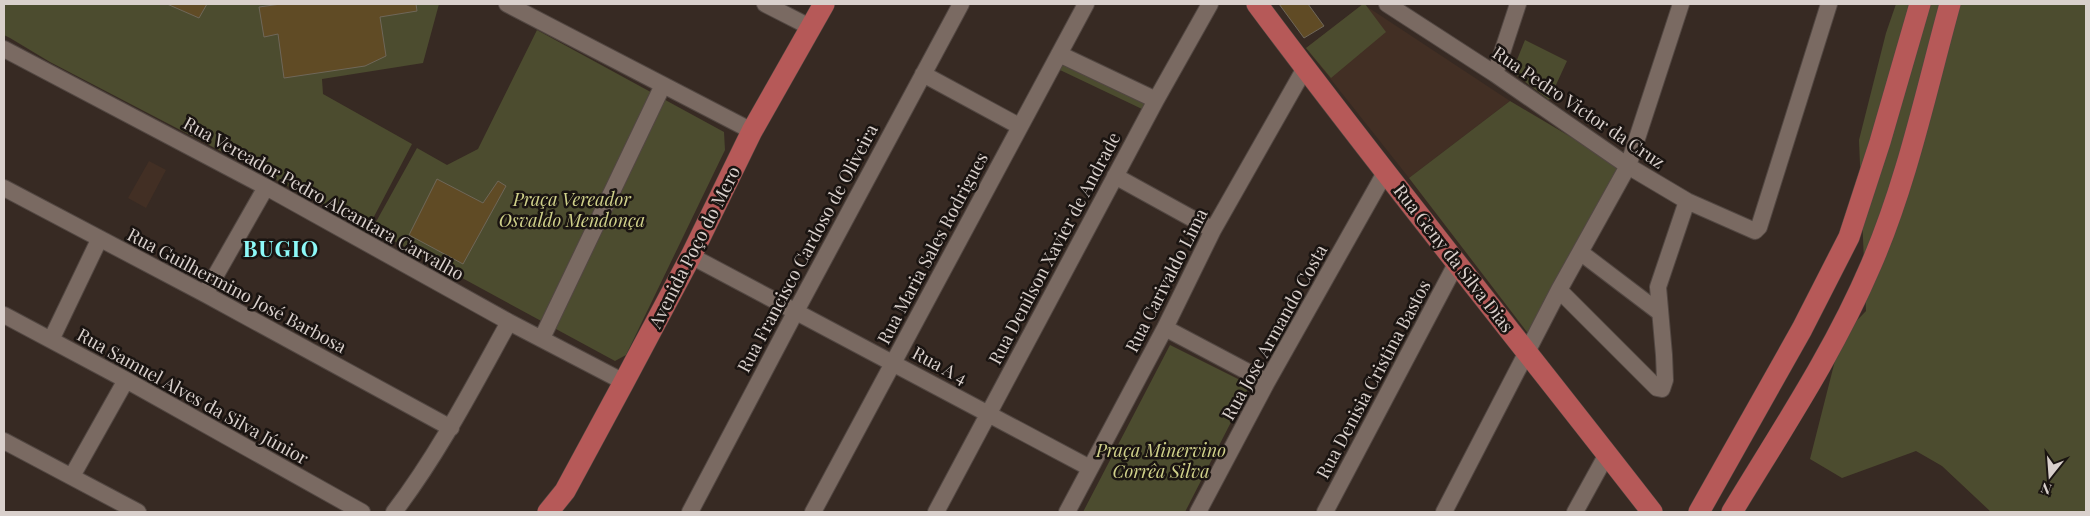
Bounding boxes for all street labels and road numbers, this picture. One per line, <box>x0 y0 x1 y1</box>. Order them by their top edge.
street label: Rua Pedro Victor da Cruz <box>1488 40 1670 174</box>
street label: Rua Vereador Pedro Alcantara Carvalho <box>179 111 469 286</box>
street label: Rua Francisco Cardoso de Oliveira <box>731 120 883 376</box>
street label: Rua Denilson Xavier de Andrade <box>982 128 1126 368</box>
street label: Rua Maria Sales Rodrigues <box>871 148 993 348</box>
street label: Avenida Poço do Mero <box>642 162 745 333</box>
street label: Rua Geny da Silva Dias <box>1389 179 1519 337</box>
street label: Rua Carivaldo Lima <box>1119 204 1213 356</box>
street label: Rua Guilhermino José Barbosa <box>123 222 351 358</box>
street label: Rua Jose Armando Costa <box>1216 240 1332 424</box>
street label: Rua Denisia Cristina Bastos <box>1310 275 1436 483</box>
street label: Rua Samuel Alves da Silva Júnior <box>73 322 313 470</box>
street label: Rua A 4 <box>908 341 972 390</box>

